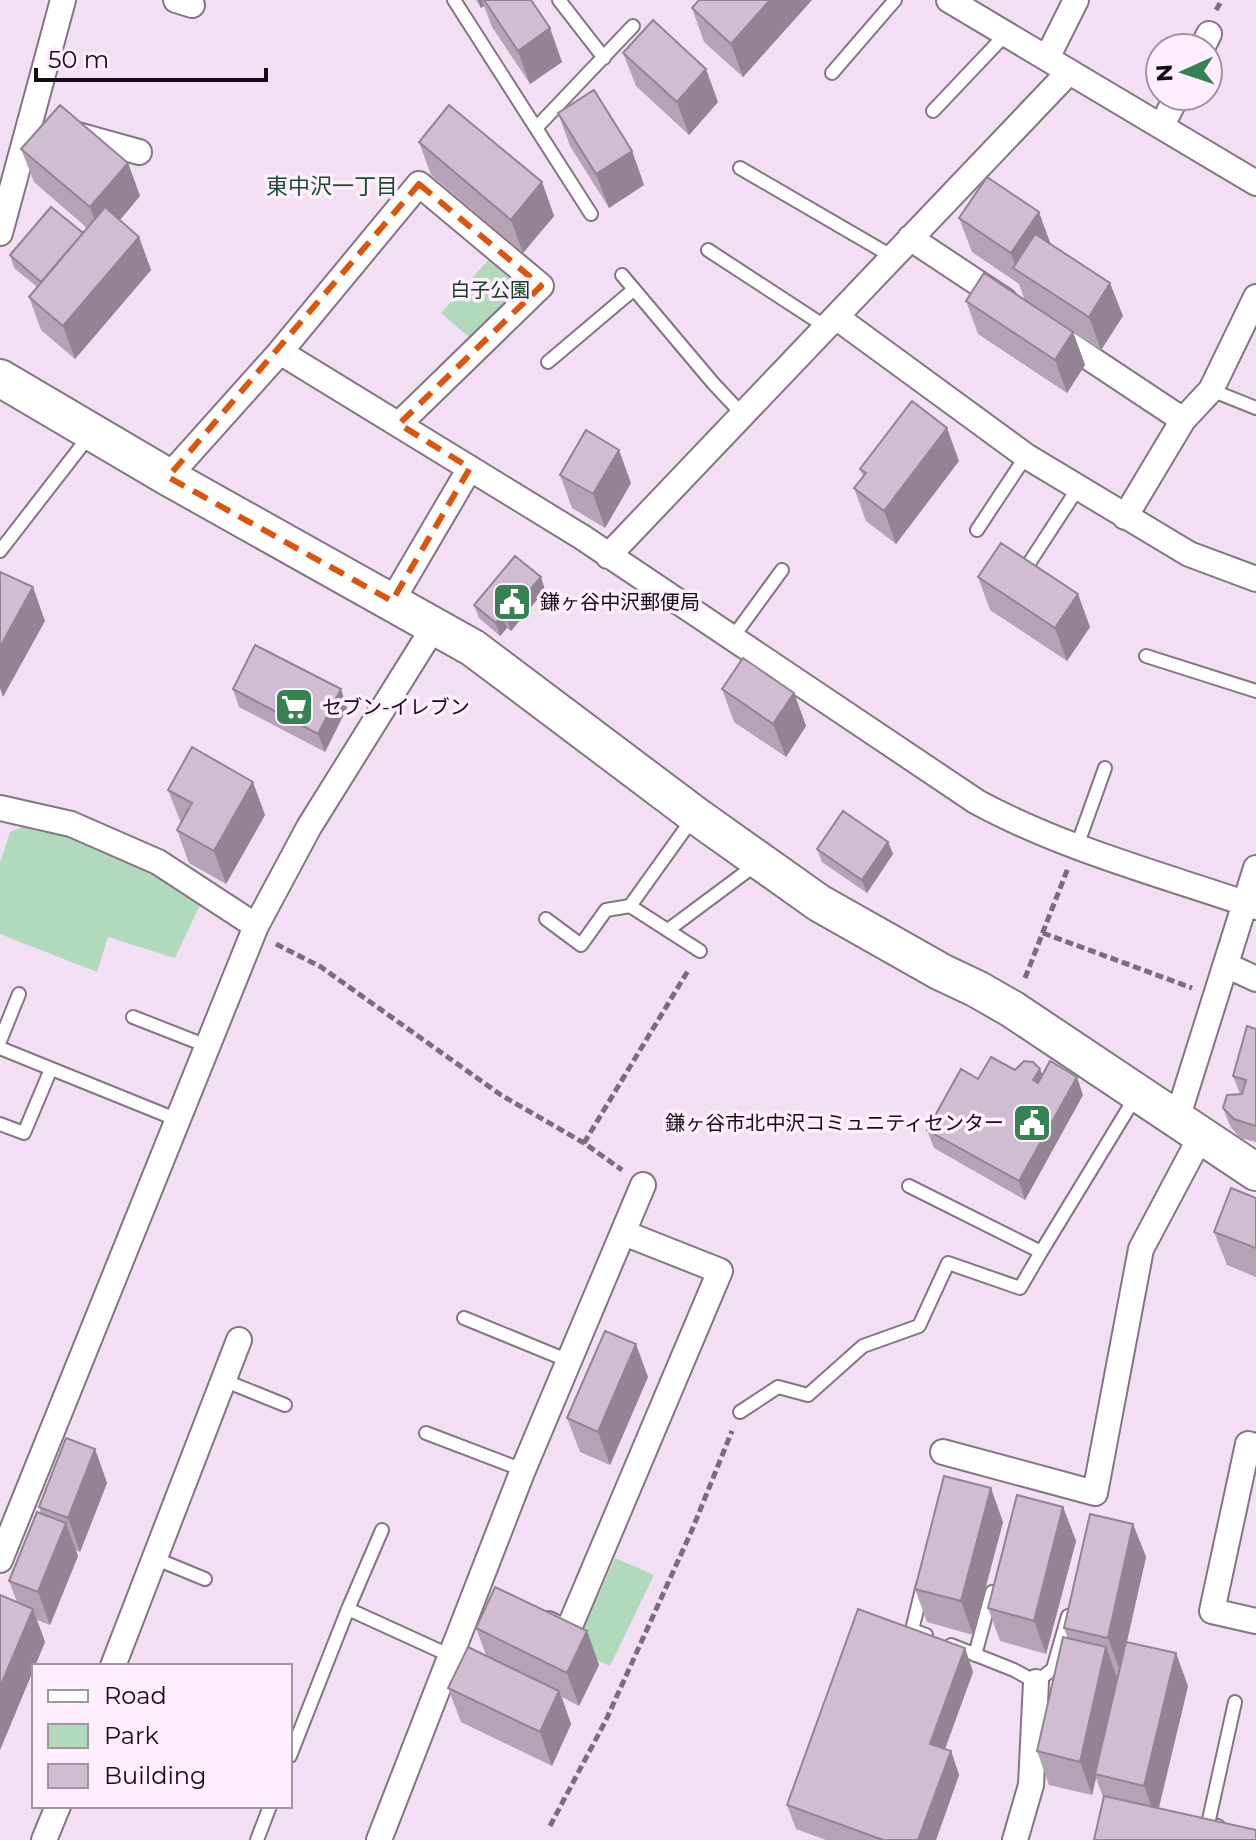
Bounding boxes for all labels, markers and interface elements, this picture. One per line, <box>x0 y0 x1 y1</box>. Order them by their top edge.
scale bar <box>36 32 266 82</box>
north arrow <box>1144 32 1224 112</box>
text: 50 m <box>48 45 109 74</box>
text: N <box>1151 63 1178 83</box>
district label: 東中沢一丁目 <box>266 173 398 200</box>
park label: 白子公園 <box>450 278 530 302</box>
public building icon: 鎌ヶ谷中沢郵便局 <box>491 581 533 623</box>
place label: 鎌ヶ谷中沢郵便局 <box>540 590 700 614</box>
supermarket icon: セブン-イレブン <box>273 686 315 728</box>
place label: セブン-イレブン <box>322 695 470 719</box>
public building icon: 鎌ヶ谷市北中沢コミュニティセンター <box>1011 1102 1053 1144</box>
place label: 鎌ヶ谷市北中沢コミュニティセンター <box>665 1111 1004 1135</box>
legend <box>32 1664 292 1808</box>
text: Road <box>104 1681 167 1710</box>
text: Park <box>104 1721 159 1750</box>
text: Building <box>104 1761 207 1790</box>

